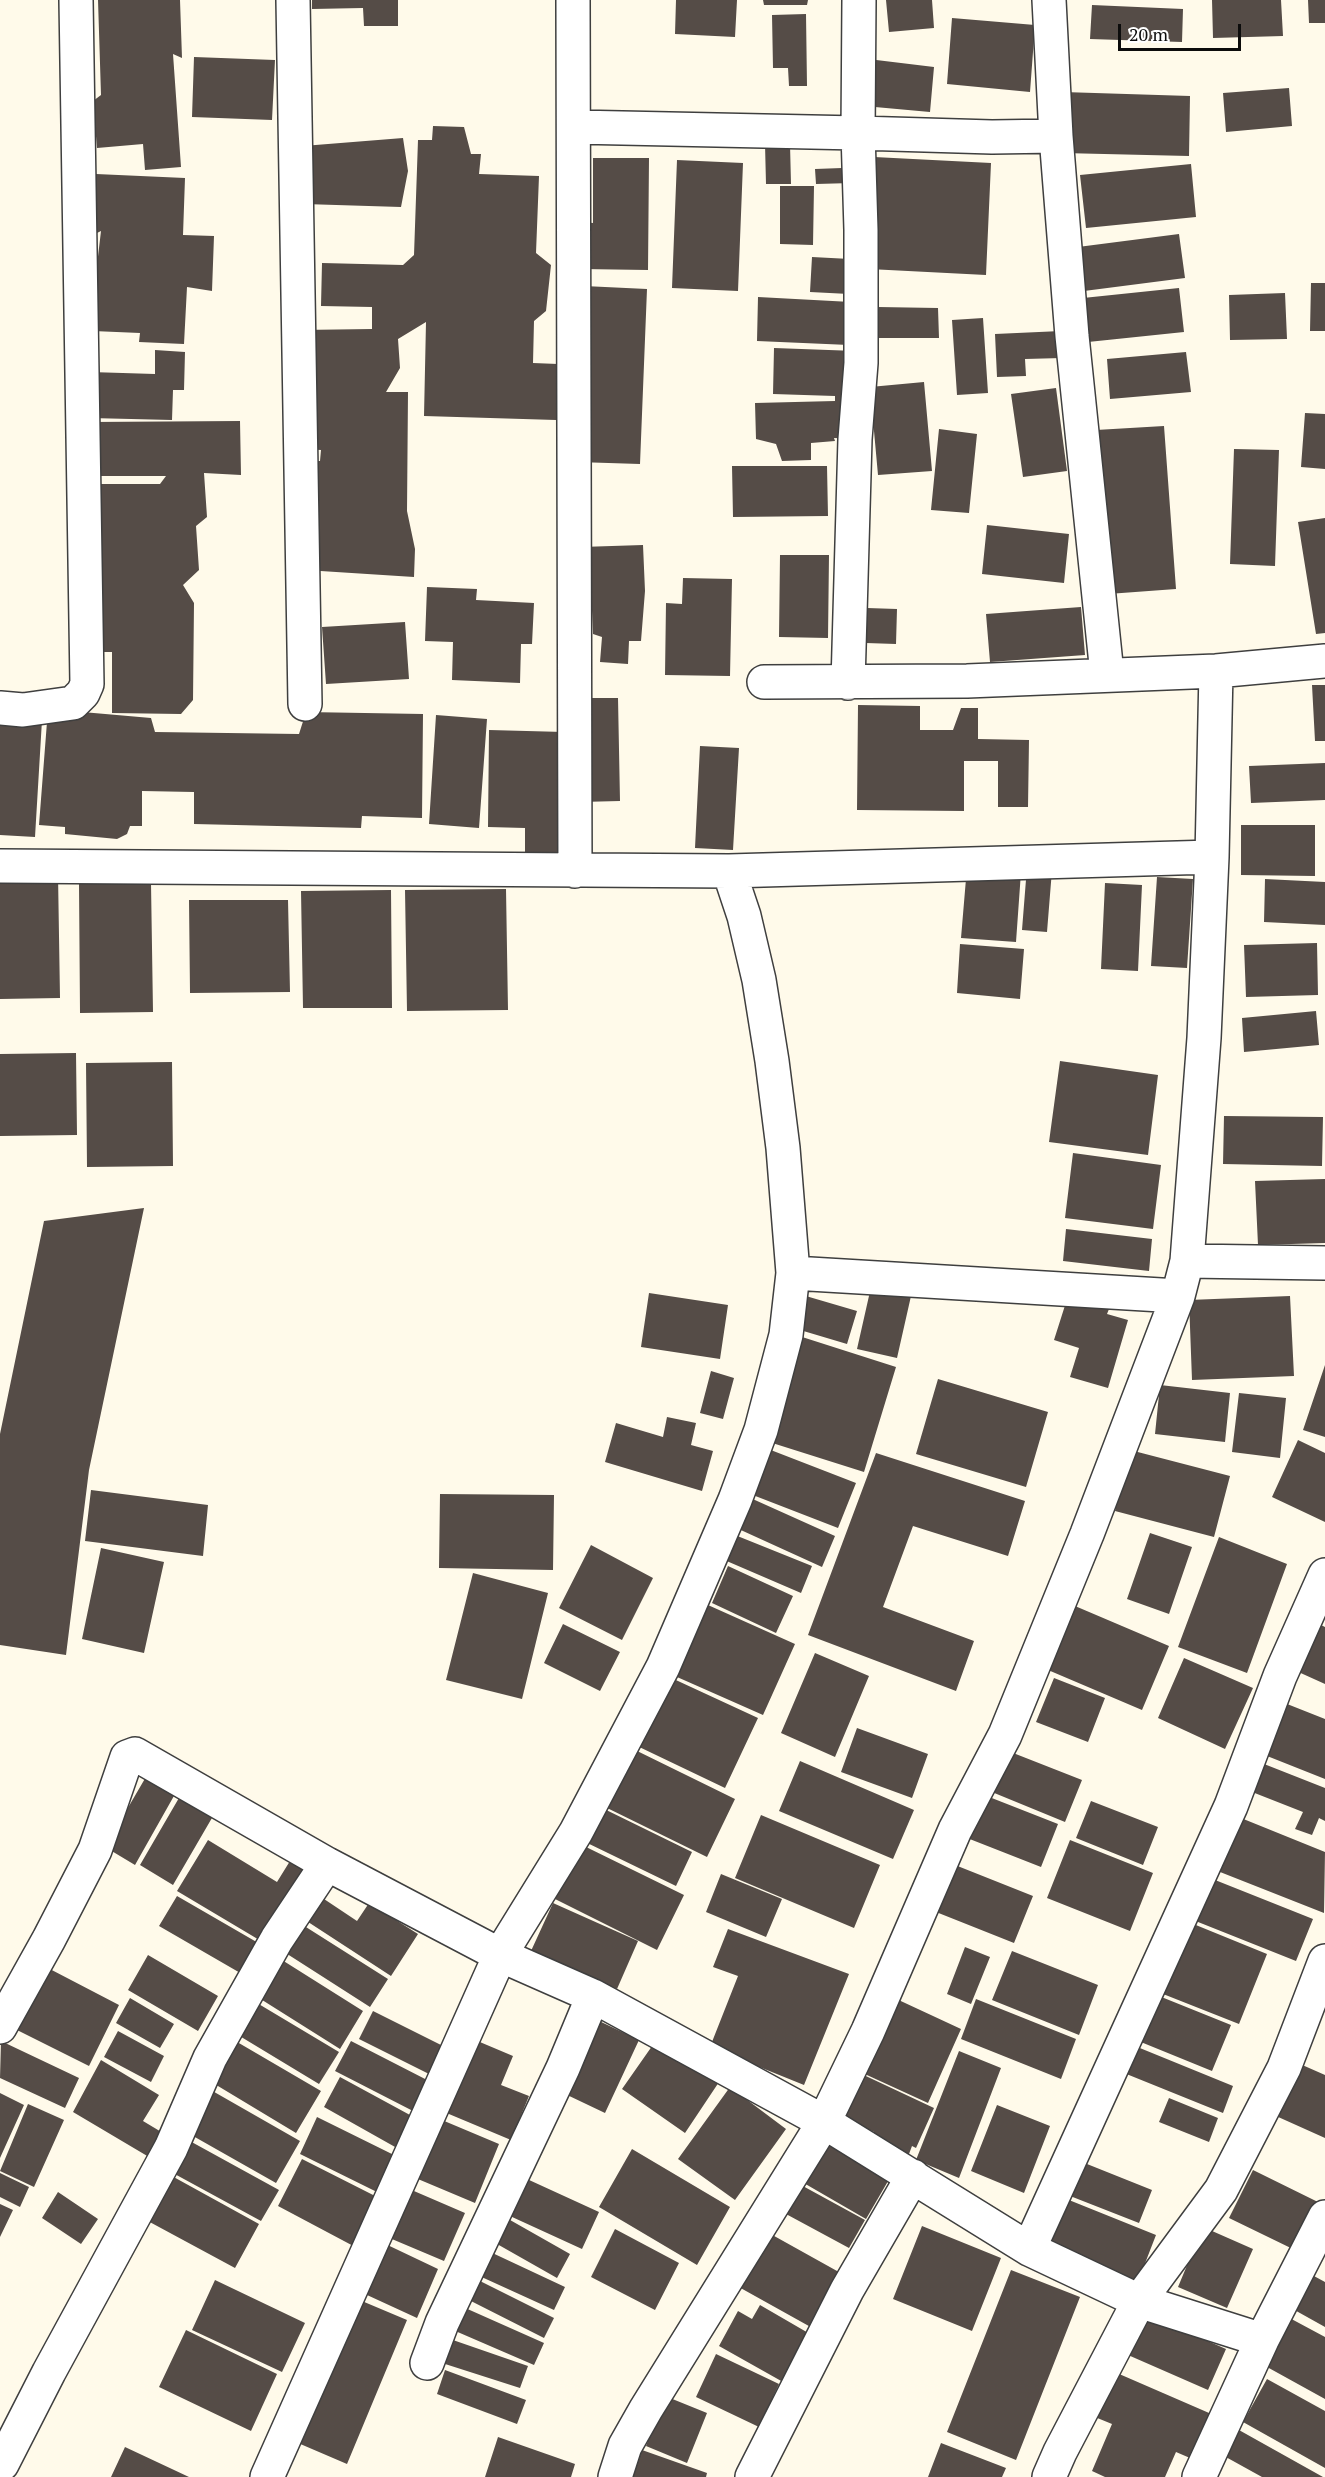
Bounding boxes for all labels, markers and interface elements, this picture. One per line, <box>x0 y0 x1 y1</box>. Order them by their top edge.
scale bar <box>1121 12 1244 50</box>
text: 20 m <box>1129 22 1168 46</box>

